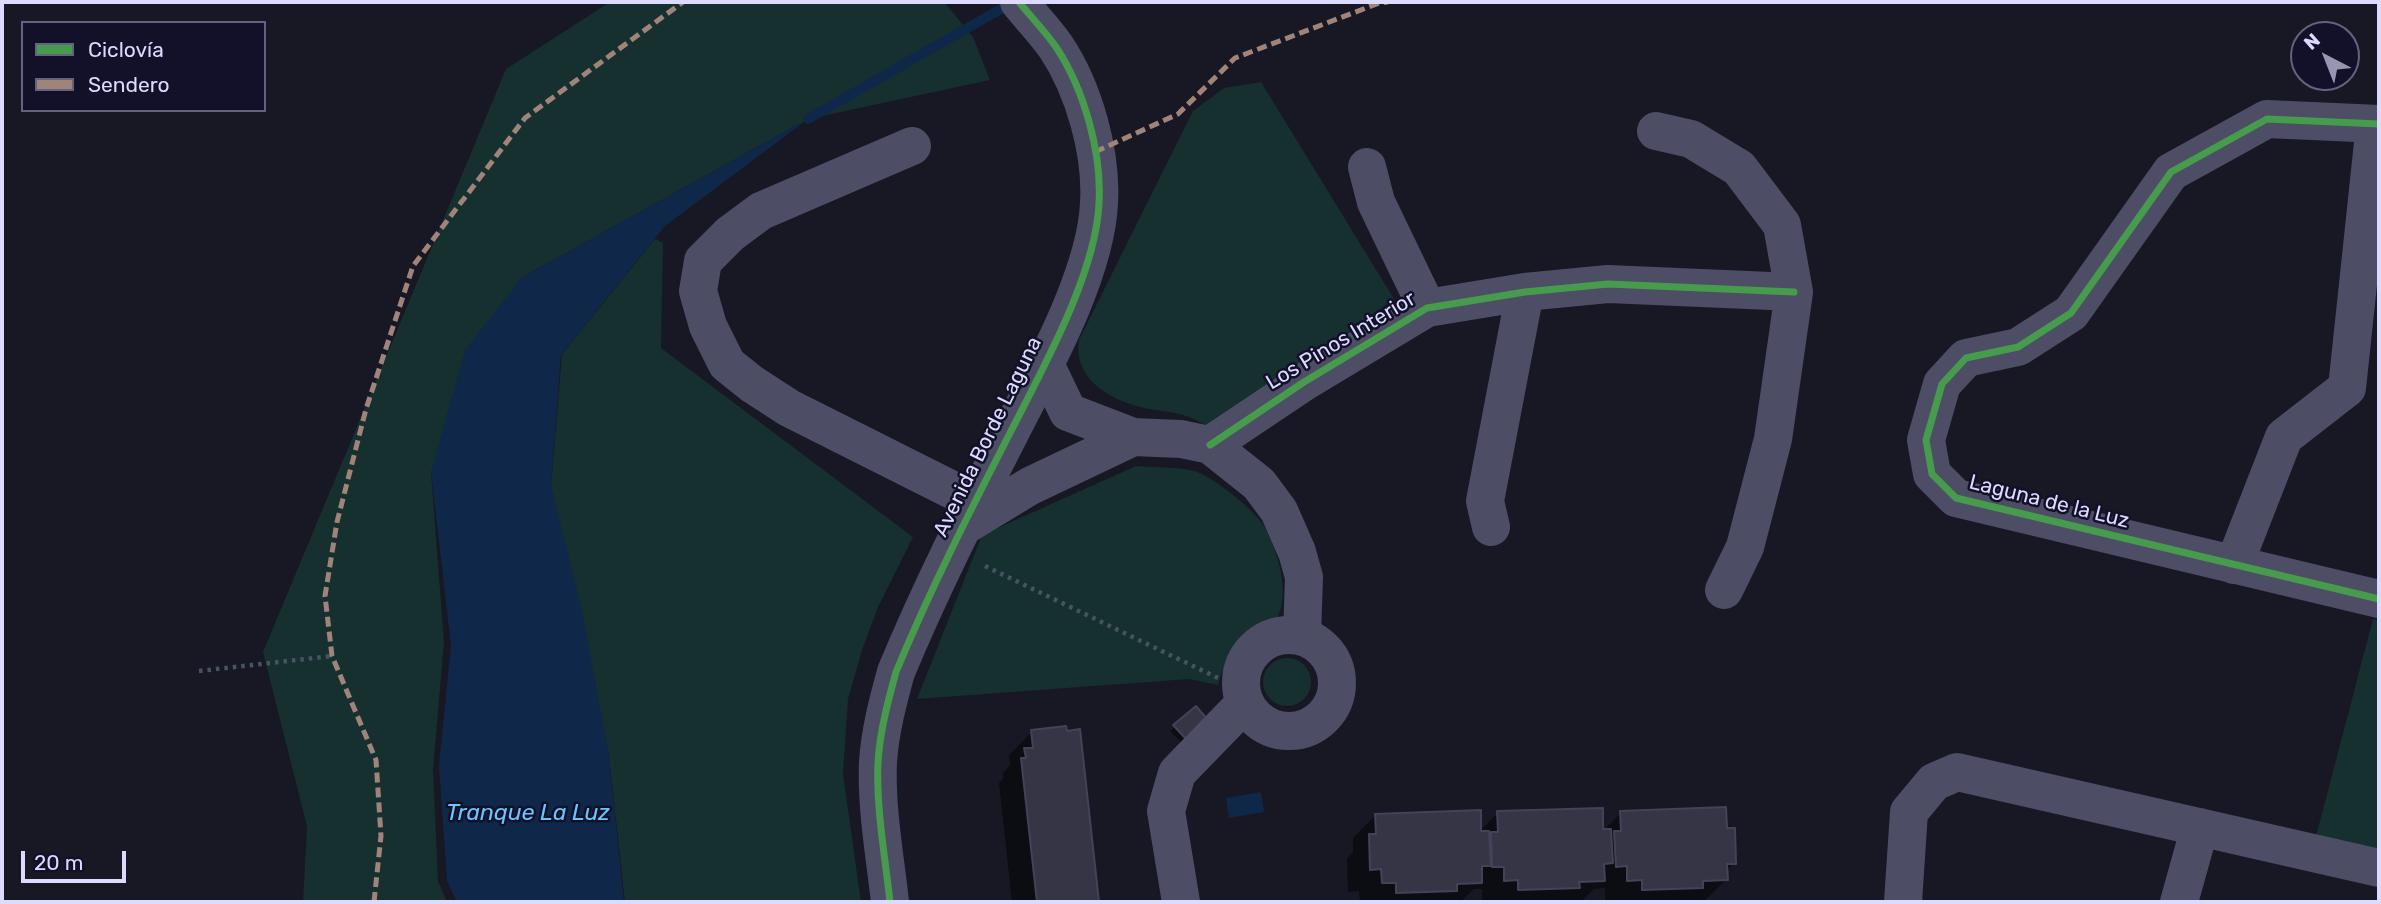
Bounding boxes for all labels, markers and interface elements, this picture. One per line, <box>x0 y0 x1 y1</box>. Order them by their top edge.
legend <box>21 21 266 112</box>
north arrow <box>2290 21 2360 91</box>
text: N <box>2299 28 2325 55</box>
text: Ciclovía <box>88 37 164 62</box>
text: Sendero <box>88 72 170 97</box>
street label: Los Pinos Interior <box>1262 286 1420 396</box>
street label: Avenida Borde Laguna <box>929 333 1047 541</box>
street label: Laguna de la Luz <box>1966 470 2132 534</box>
water label: Tranque La Luz <box>446 799 610 827</box>
scale bar <box>24 838 130 882</box>
text: 20 m <box>34 850 83 875</box>

